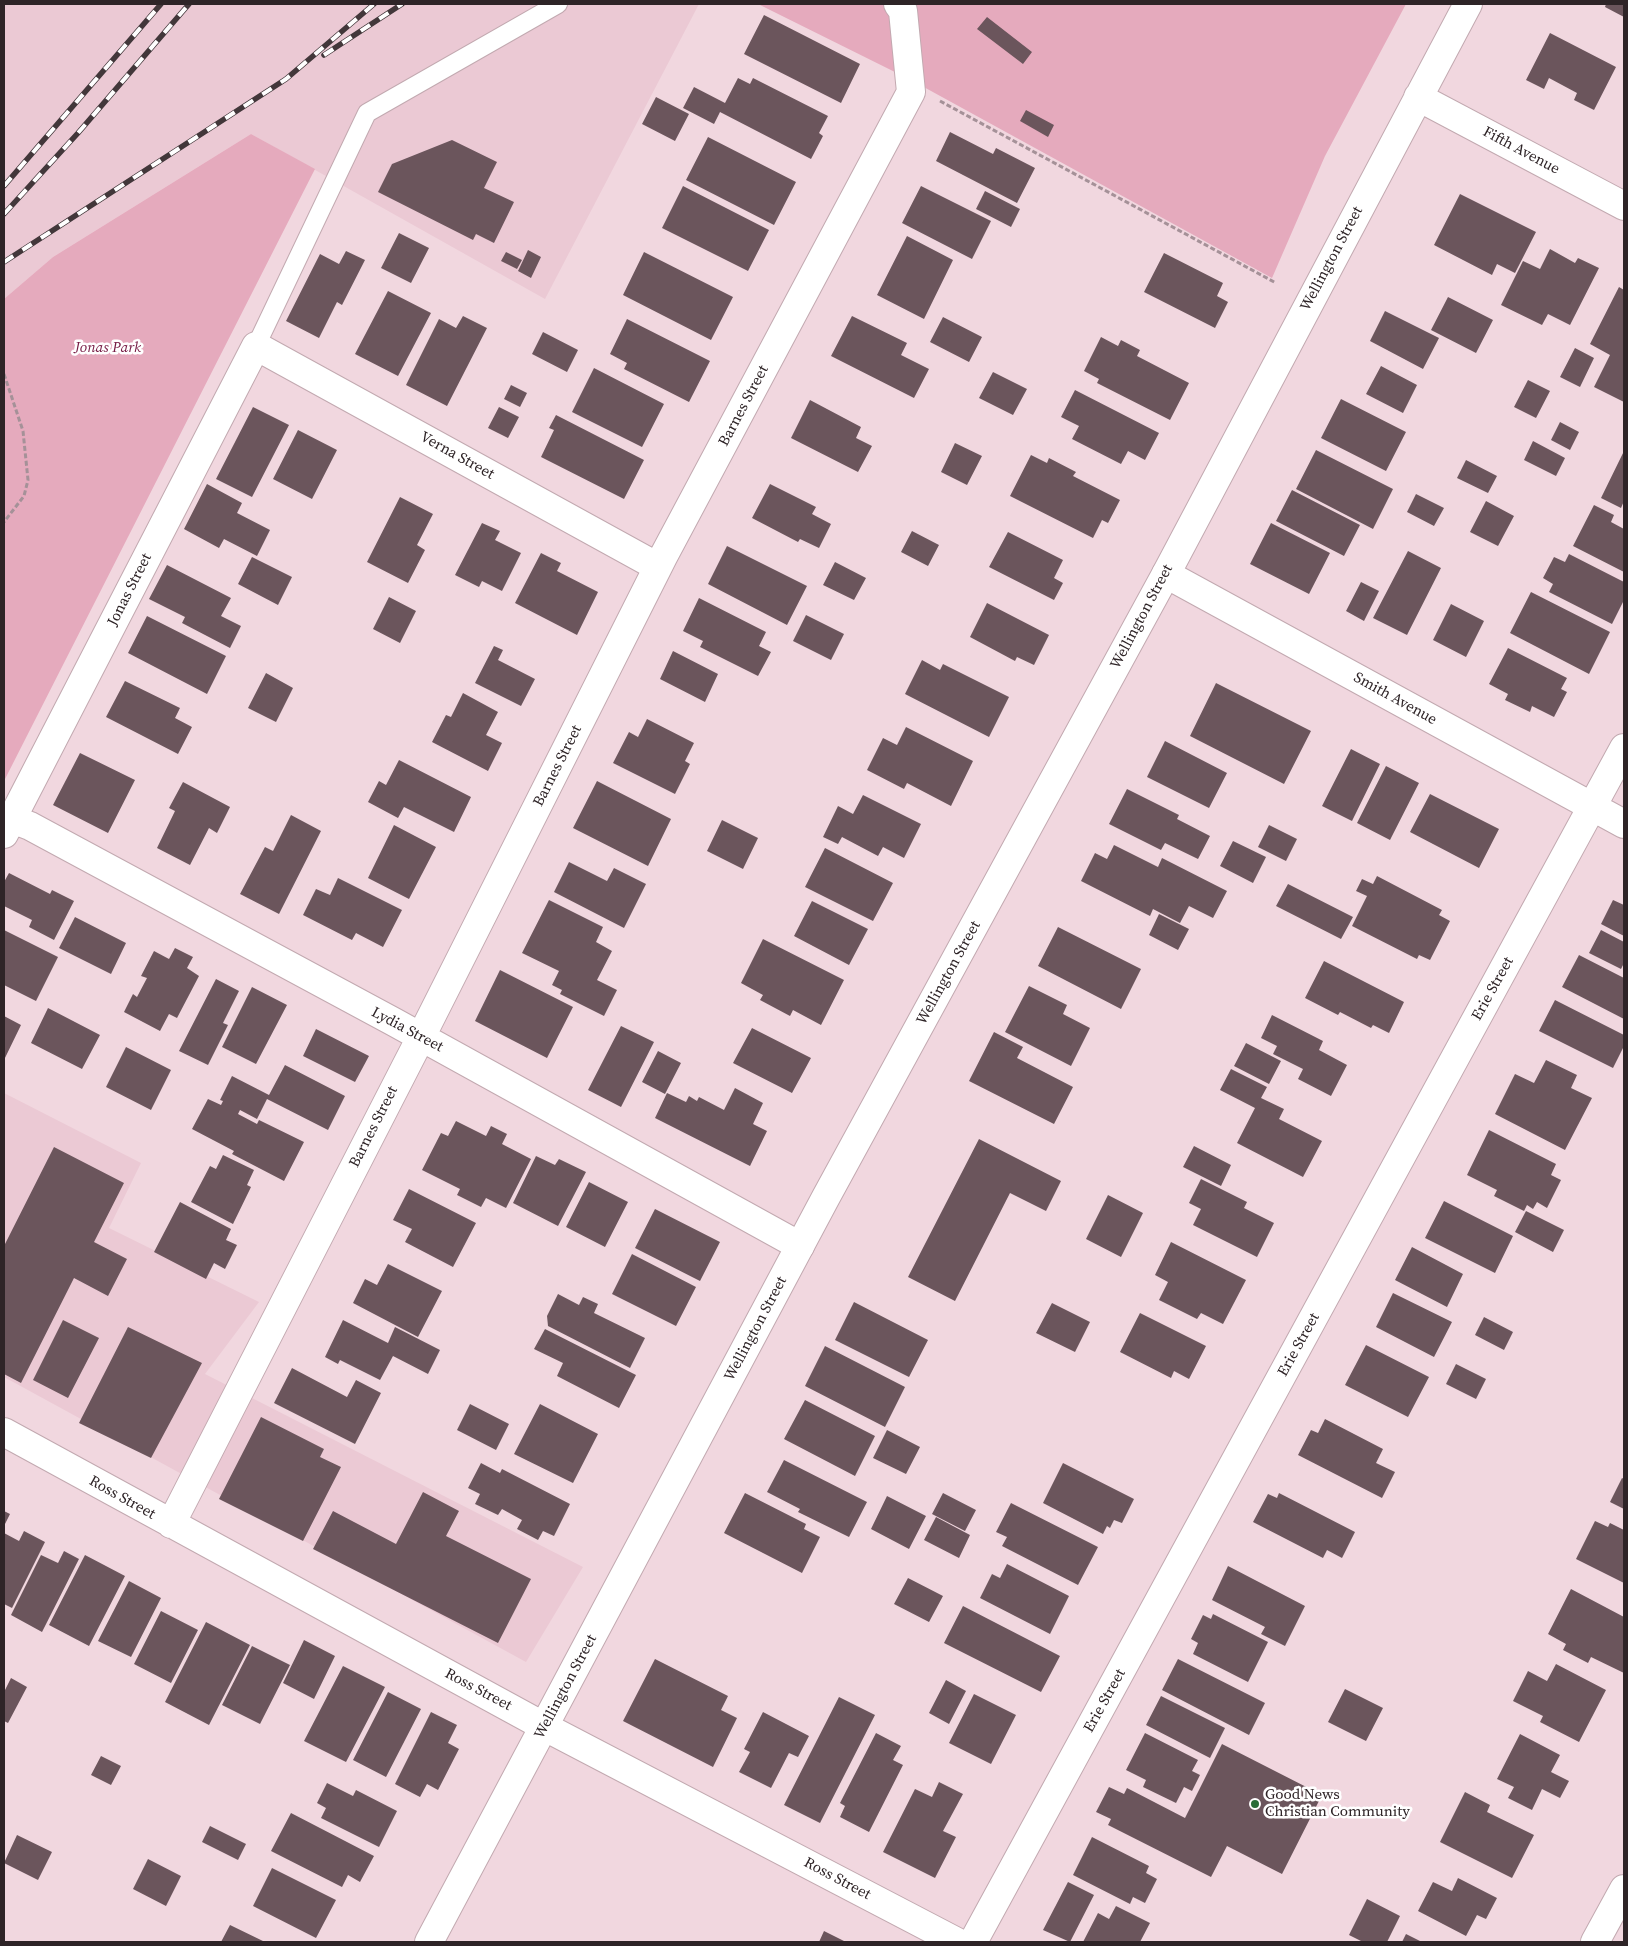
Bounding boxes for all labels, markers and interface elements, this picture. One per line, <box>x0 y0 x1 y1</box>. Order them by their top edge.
street label: Fifth Avenue <box>1480 123 1562 179</box>
street label: Wellington Street <box>1297 204 1367 314</box>
park label: Jonas Park <box>75 339 141 357</box>
street label: Barnes Street <box>715 363 773 449</box>
street label: Verna Street <box>417 428 497 484</box>
street label: Jonas Street <box>104 551 156 629</box>
street label: Wellington Street <box>1107 562 1177 672</box>
street label: Smith Avenue <box>1350 669 1440 729</box>
street label: Barnes Street <box>530 722 586 810</box>
street label: Wellington Street <box>913 918 985 1028</box>
street label: Erie Street <box>1468 954 1518 1024</box>
street label: Lydia Street <box>368 1004 446 1056</box>
street label: Barnes Street <box>346 1083 402 1171</box>
street label: Wellington Street <box>721 1274 791 1384</box>
street label: Erie Street <box>1274 1310 1324 1380</box>
street label: Ross Street <box>86 1472 158 1524</box>
street label: Wellington Street <box>531 1632 601 1742</box>
street label: Ross Street <box>441 1665 515 1715</box>
street label: Erie Street <box>1080 1666 1130 1736</box>
place label: Good News Christian Community <box>1265 1786 1410 1821</box>
marker: Good News Christian Community <box>1249 1798 1261 1810</box>
street label: Ross Street <box>800 1854 874 1904</box>

